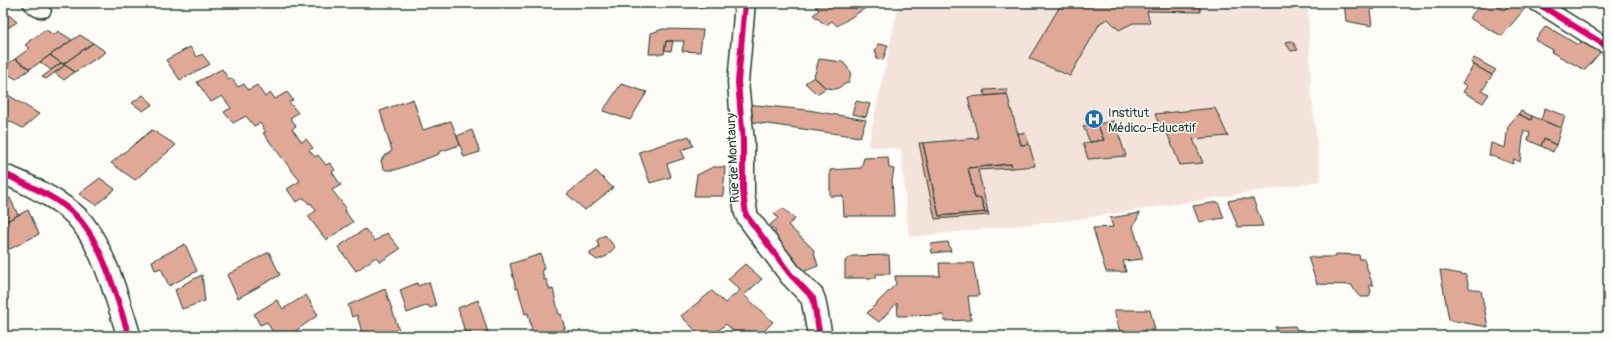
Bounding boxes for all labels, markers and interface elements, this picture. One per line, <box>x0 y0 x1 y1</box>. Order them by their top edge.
place label: Institut Médico-Educatif <box>1108 105 1198 136</box>
hospital icon: Institut Médico-Educatif <box>1083 108 1105 130</box>
street label: Rue de Montaury <box>723 112 743 203</box>

